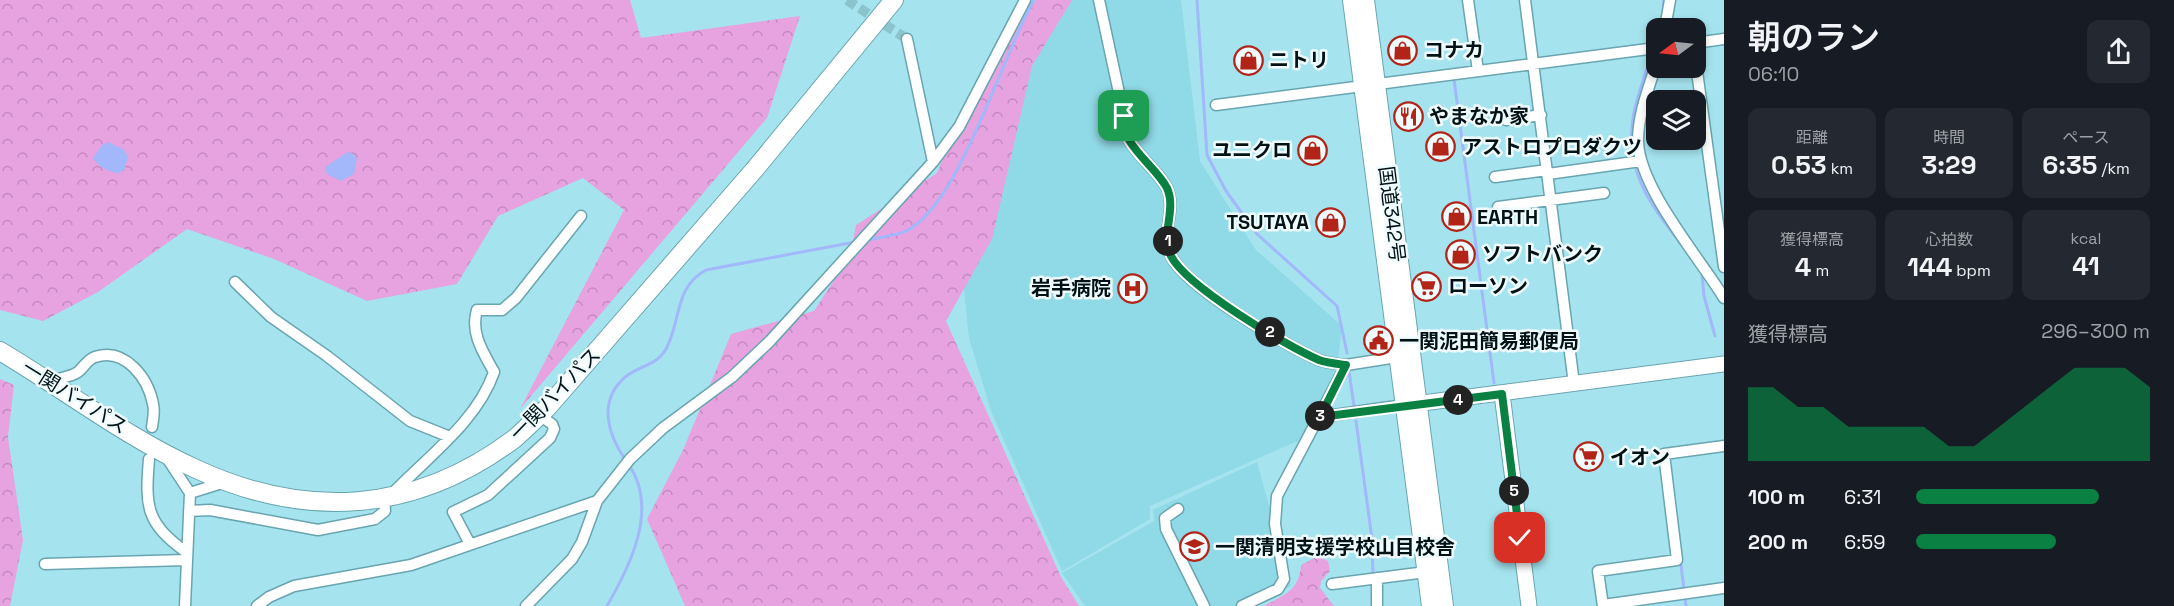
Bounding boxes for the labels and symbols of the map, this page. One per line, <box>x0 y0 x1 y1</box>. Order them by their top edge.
north arrow <box>1646 18 1706 78</box>
shop icon: コナカ <box>1387 34 1419 66</box>
place label: コナカ <box>1424 37 1484 63</box>
shop icon: ニトリ <box>1232 44 1264 76</box>
place label: ニトリ <box>1269 47 1329 73</box>
pin <box>1098 90 1149 141</box>
restaurant icon: やまなか家 <box>1392 100 1424 132</box>
place label: やまなか家 <box>1429 103 1529 129</box>
shop icon: アストロプロダクツ <box>1425 131 1457 163</box>
shop icon: ユニクロ <box>1297 134 1329 166</box>
place label: アストロプロダクツ <box>1462 134 1642 160</box>
place label: ユニクロ <box>1212 137 1292 163</box>
street label: 国道342号 <box>1373 164 1411 264</box>
shop icon: EARTH <box>1440 201 1472 233</box>
place label: EARTH <box>1477 204 1538 230</box>
shop icon: TSUTAYA <box>1314 206 1346 238</box>
place label: TSUTAYA <box>1226 209 1309 235</box>
pin: 1 <box>1153 226 1183 256</box>
shop icon: ソフトバンク <box>1445 238 1477 270</box>
place label: ソフトバンク <box>1482 241 1603 267</box>
supermarket icon: ローソン <box>1411 270 1443 302</box>
hospital icon: 岩手病院 <box>1116 272 1148 304</box>
place label: ローソン <box>1448 273 1528 299</box>
place label: 岩手病院 <box>1031 275 1111 301</box>
pin: 2 <box>1255 317 1285 347</box>
public building icon: 一関泥田簡易郵便局 <box>1362 325 1394 357</box>
place label: 一関泥田簡易郵便局 <box>1399 328 1579 354</box>
street label: 一関バイパス <box>504 342 606 446</box>
street label: 一関バイパス <box>17 354 133 440</box>
pin: 4 <box>1443 385 1473 415</box>
pin: 3 <box>1305 401 1335 431</box>
supermarket icon: イオン <box>1573 441 1605 473</box>
place label: イオン <box>1610 444 1670 470</box>
pin: 5 <box>1499 476 1529 506</box>
pin <box>1494 512 1545 563</box>
school or university icon: 一関清明支援学校山目校舎 <box>1178 531 1210 563</box>
place label: 一関清明支援学校山目校舎 <box>1215 534 1455 560</box>

